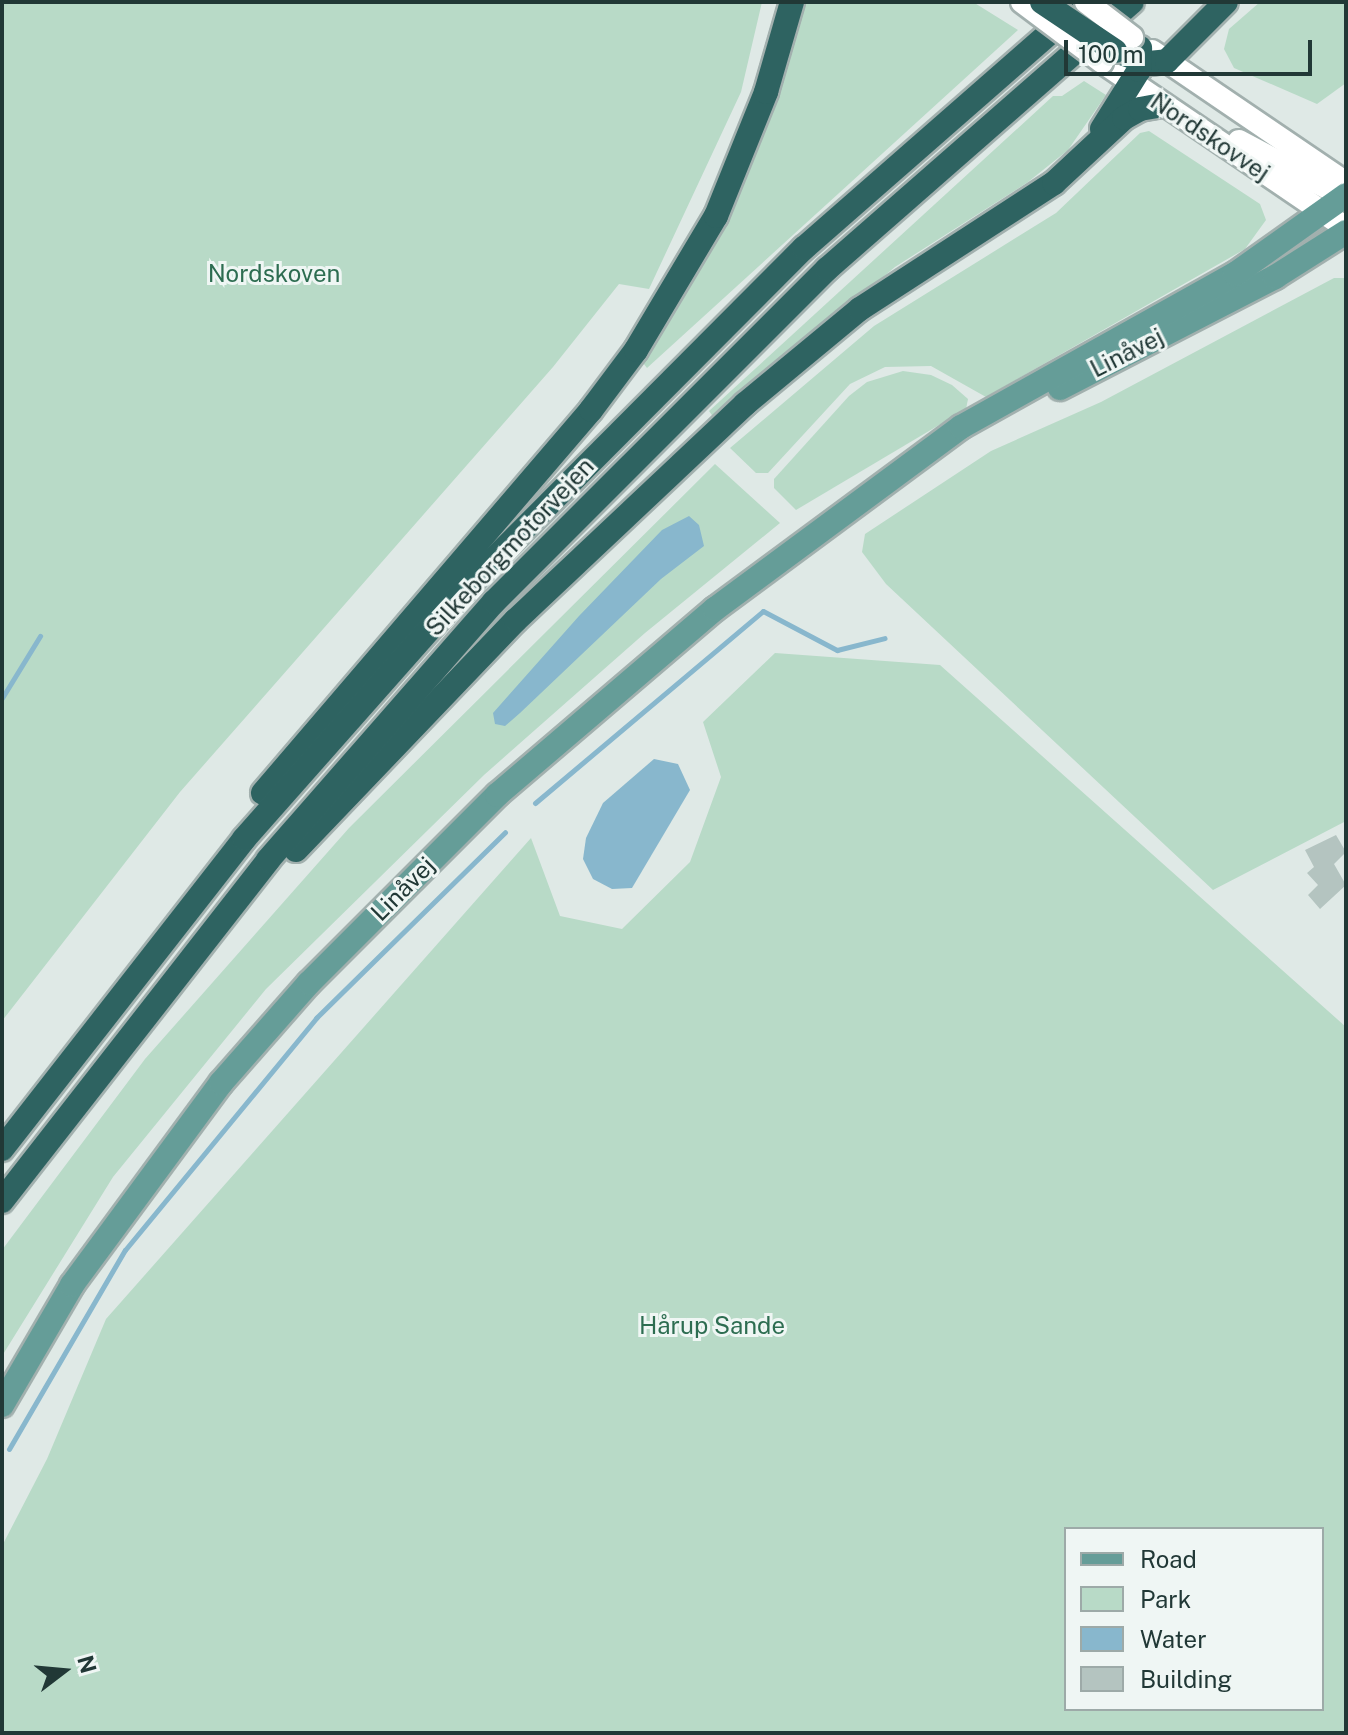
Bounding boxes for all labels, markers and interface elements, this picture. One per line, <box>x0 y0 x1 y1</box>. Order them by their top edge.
scale bar <box>1068 24 1316 74</box>
text: 100 m <box>1078 40 1144 68</box>
street label: Nordskovvej <box>1145 87 1275 187</box>
park label: Nordskoven <box>208 260 340 288</box>
street label: Linåvej <box>1086 322 1168 384</box>
street label: Silkeborgmotorvejen <box>420 452 600 642</box>
street label: Linåvej <box>365 851 441 927</box>
park label: Hårup Sande <box>639 1312 785 1340</box>
legend <box>1064 1527 1324 1711</box>
text: Road <box>1140 1545 1197 1573</box>
text: Park <box>1140 1585 1191 1613</box>
text: Water <box>1140 1625 1207 1653</box>
north arrow <box>24 1631 104 1711</box>
text: N <box>72 1653 102 1676</box>
text: Building <box>1140 1665 1232 1693</box>

